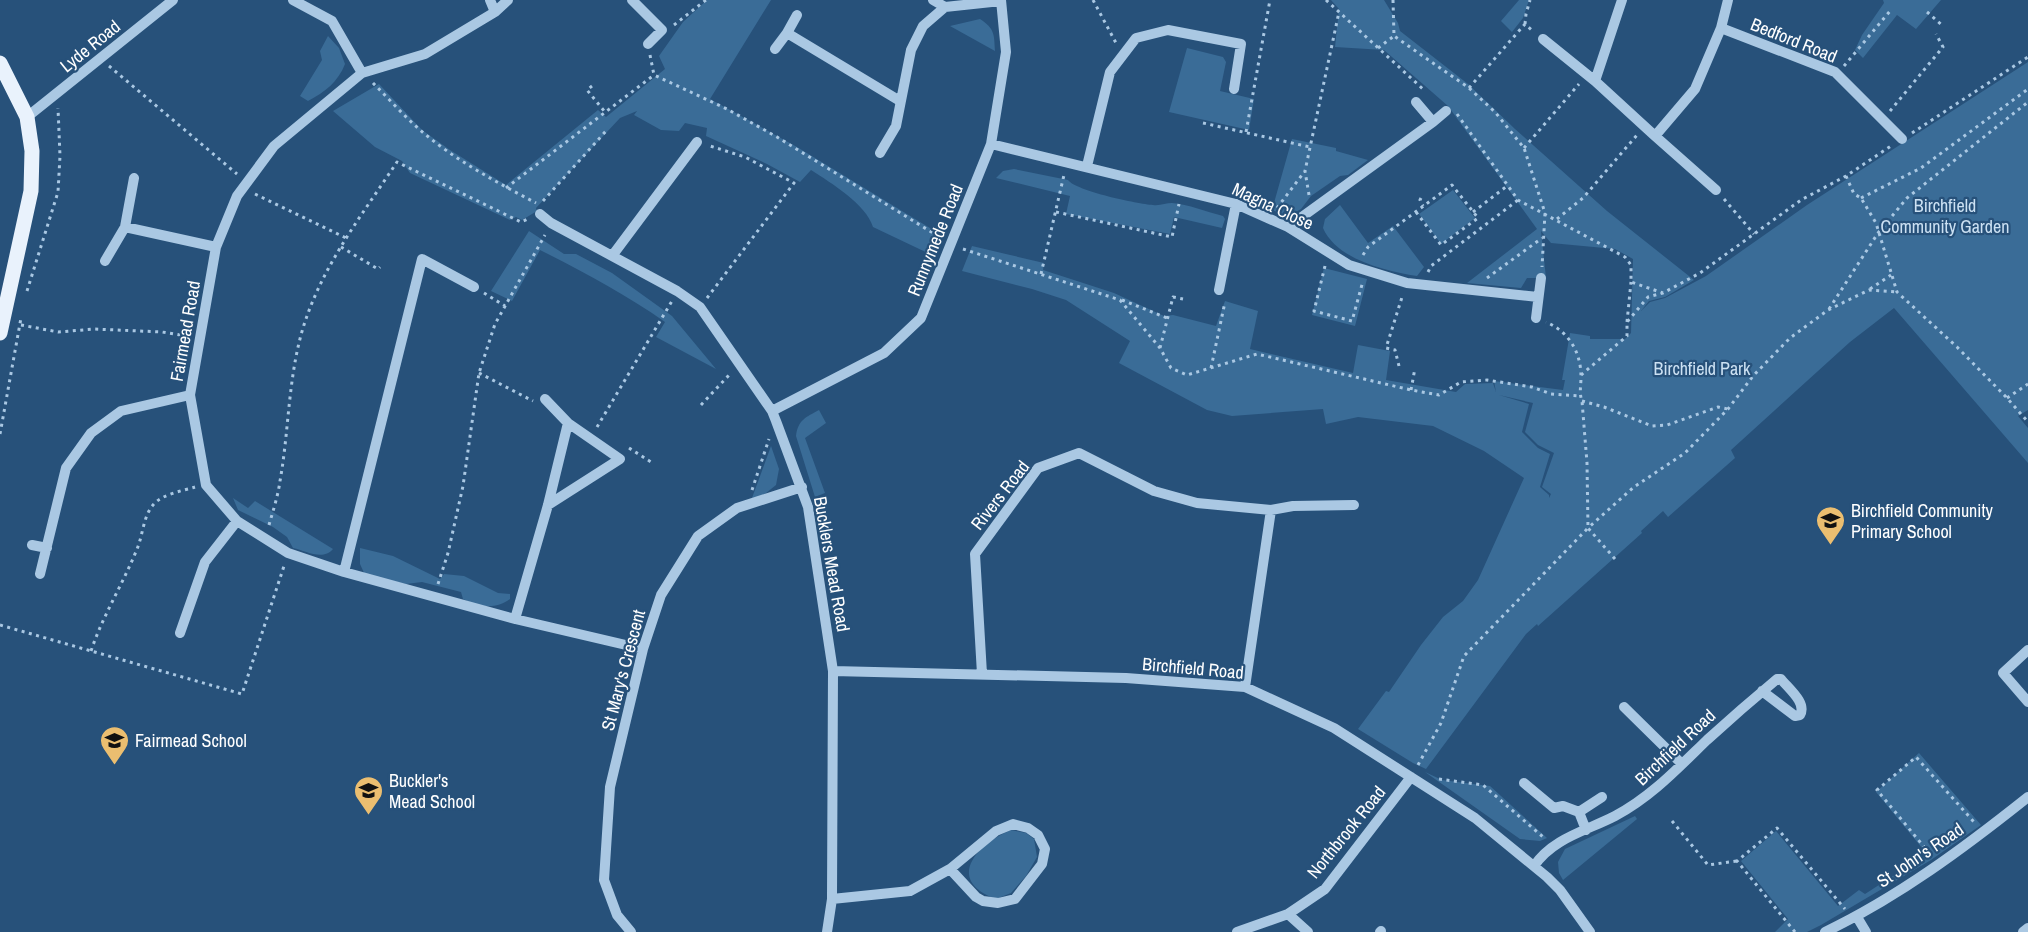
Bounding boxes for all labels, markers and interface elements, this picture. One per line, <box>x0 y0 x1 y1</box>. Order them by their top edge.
street label: Bedford Road <box>1747 11 1841 69</box>
street label: Lyde Road <box>55 14 125 78</box>
street label: Magna Close <box>1228 176 1318 236</box>
street label: Runnymede Road <box>901 180 969 300</box>
park label: Birchfield Community Garden <box>1881 193 2009 239</box>
street label: Fairmead Road <box>164 279 206 383</box>
park label: Birchfield Park <box>1654 356 1751 381</box>
street label: Rivers Road <box>965 455 1035 535</box>
street label: Bucklers Mead Road <box>808 494 856 634</box>
place label: Birchfield Community Primary School <box>1851 498 1994 544</box>
school or university icon: Birchfield Community Primary School <box>1814 504 1846 546</box>
street label: St Mary's Crescent <box>595 607 651 733</box>
street label: Birchfield Road <box>1141 651 1245 685</box>
street label: Birchfield Road <box>1629 703 1721 791</box>
school or university icon: Fairmead School <box>98 724 130 766</box>
place label: Fairmead School <box>135 728 247 753</box>
place label: Buckler's Mead School <box>389 768 475 814</box>
school or university icon: Buckler's Mead School <box>352 774 384 816</box>
street label: Northbrook Road <box>1301 780 1391 884</box>
street label: St John's Road <box>1872 817 1968 893</box>

